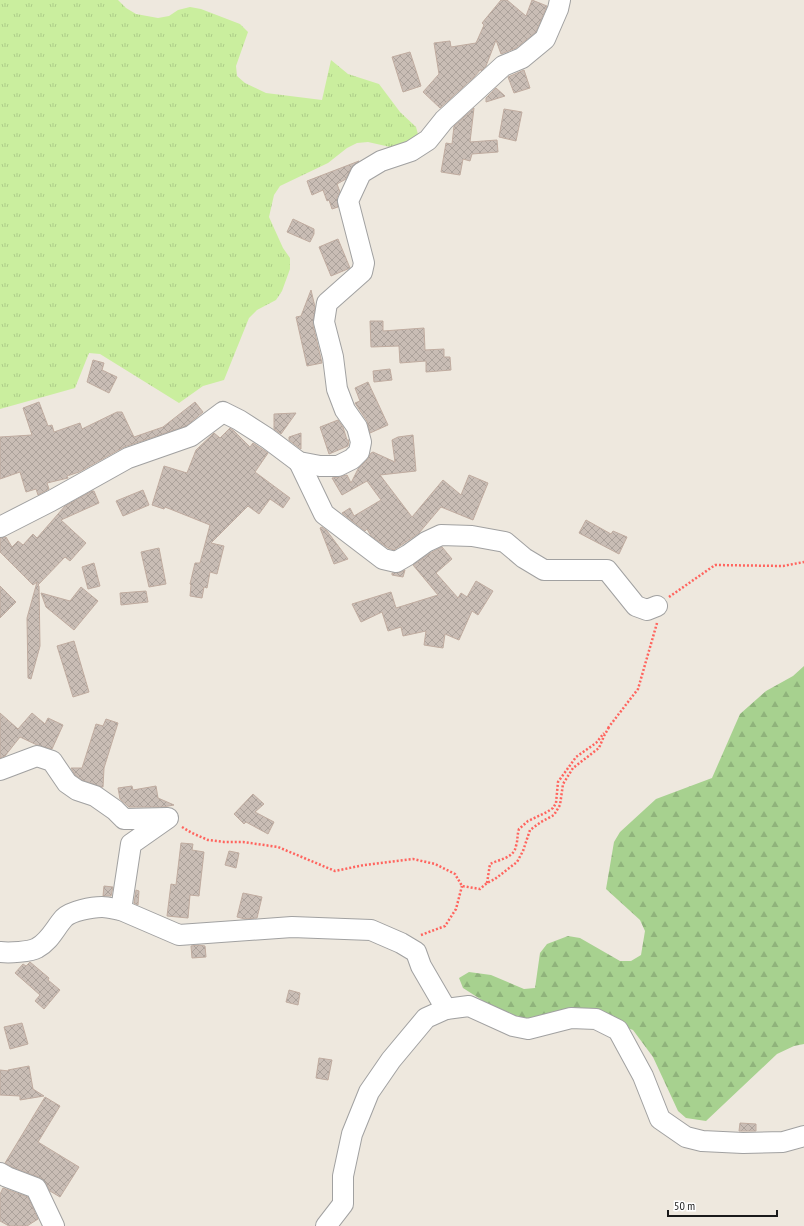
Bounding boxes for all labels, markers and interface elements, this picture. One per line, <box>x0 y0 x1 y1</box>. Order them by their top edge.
scale bar <box>668 1192 777 1218</box>
text: 50 m <box>674 1198 695 1213</box>

